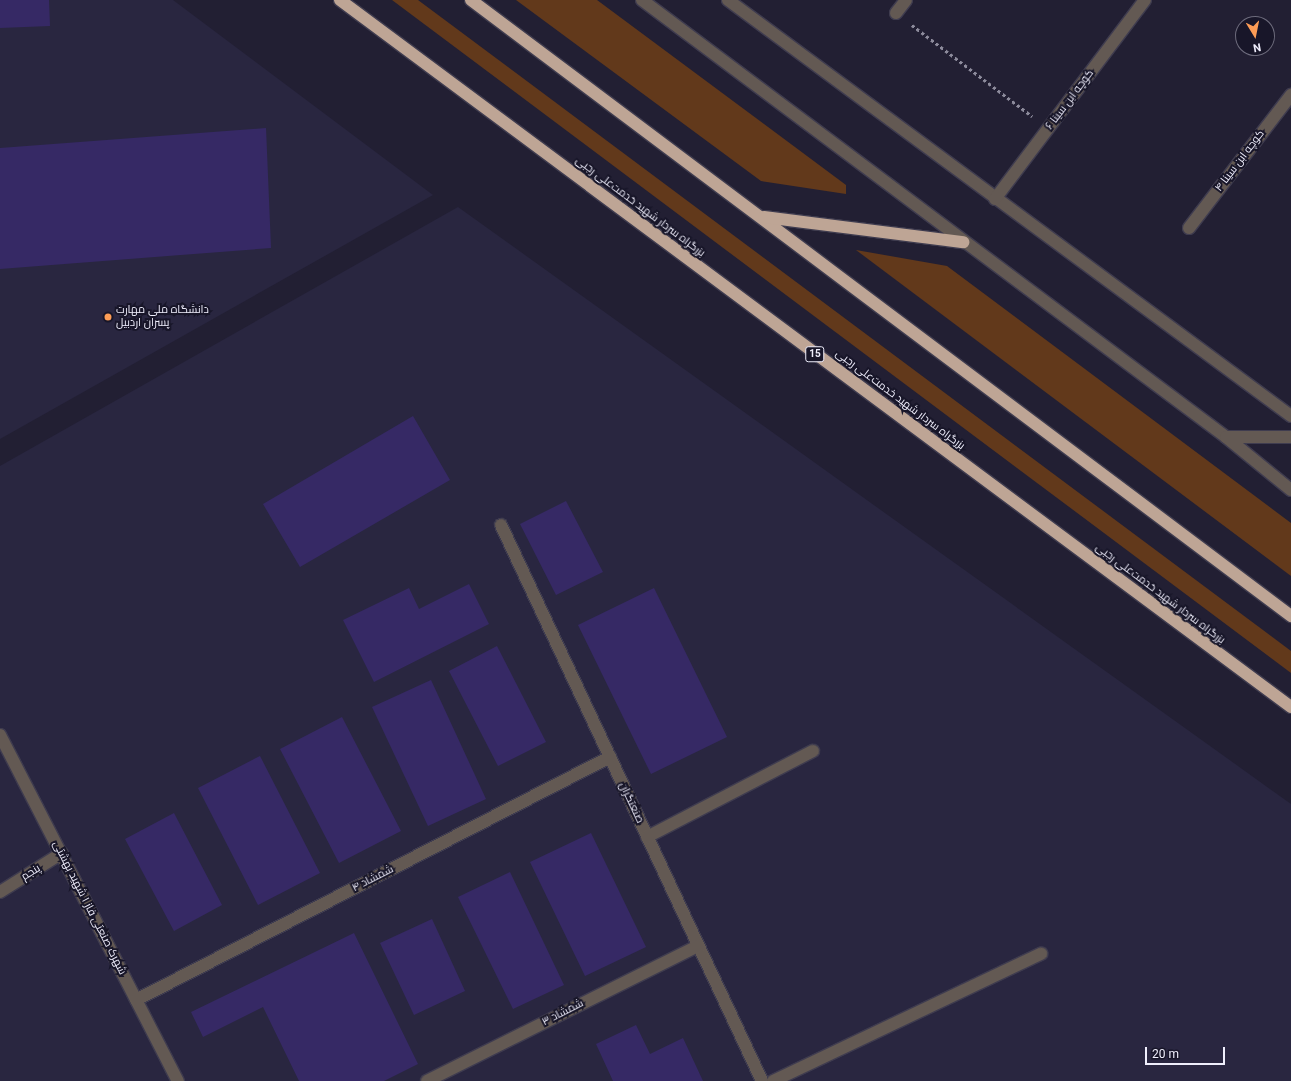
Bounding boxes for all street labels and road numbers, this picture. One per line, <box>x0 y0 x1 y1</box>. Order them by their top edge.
street label: کوچه ابن سینا ۶ <box>1043 67 1097 133</box>
street label: کوچه ابن سینا ۴ <box>1213 128 1267 194</box>
street label: بزرگراه سردار شهید خدمت‌علی رجبی <box>573 154 707 260</box>
road number: 15 <box>805 346 825 362</box>
street label: بزرگراه سردار شهید خدمت‌علی رجبی <box>833 347 967 453</box>
street label: بزرگراه سردار شهید خدمت‌علی رجبی <box>1093 541 1227 647</box>
street label: صنعتگران <box>616 780 646 826</box>
street label: شهرک صنعتی فاز ۱ شهید بهشتی <box>49 839 129 977</box>
street label: پنجم <box>19 862 43 884</box>
street label: شمشاد ۴ <box>350 863 396 895</box>
street label: شمشاد ۳ <box>540 997 586 1029</box>

